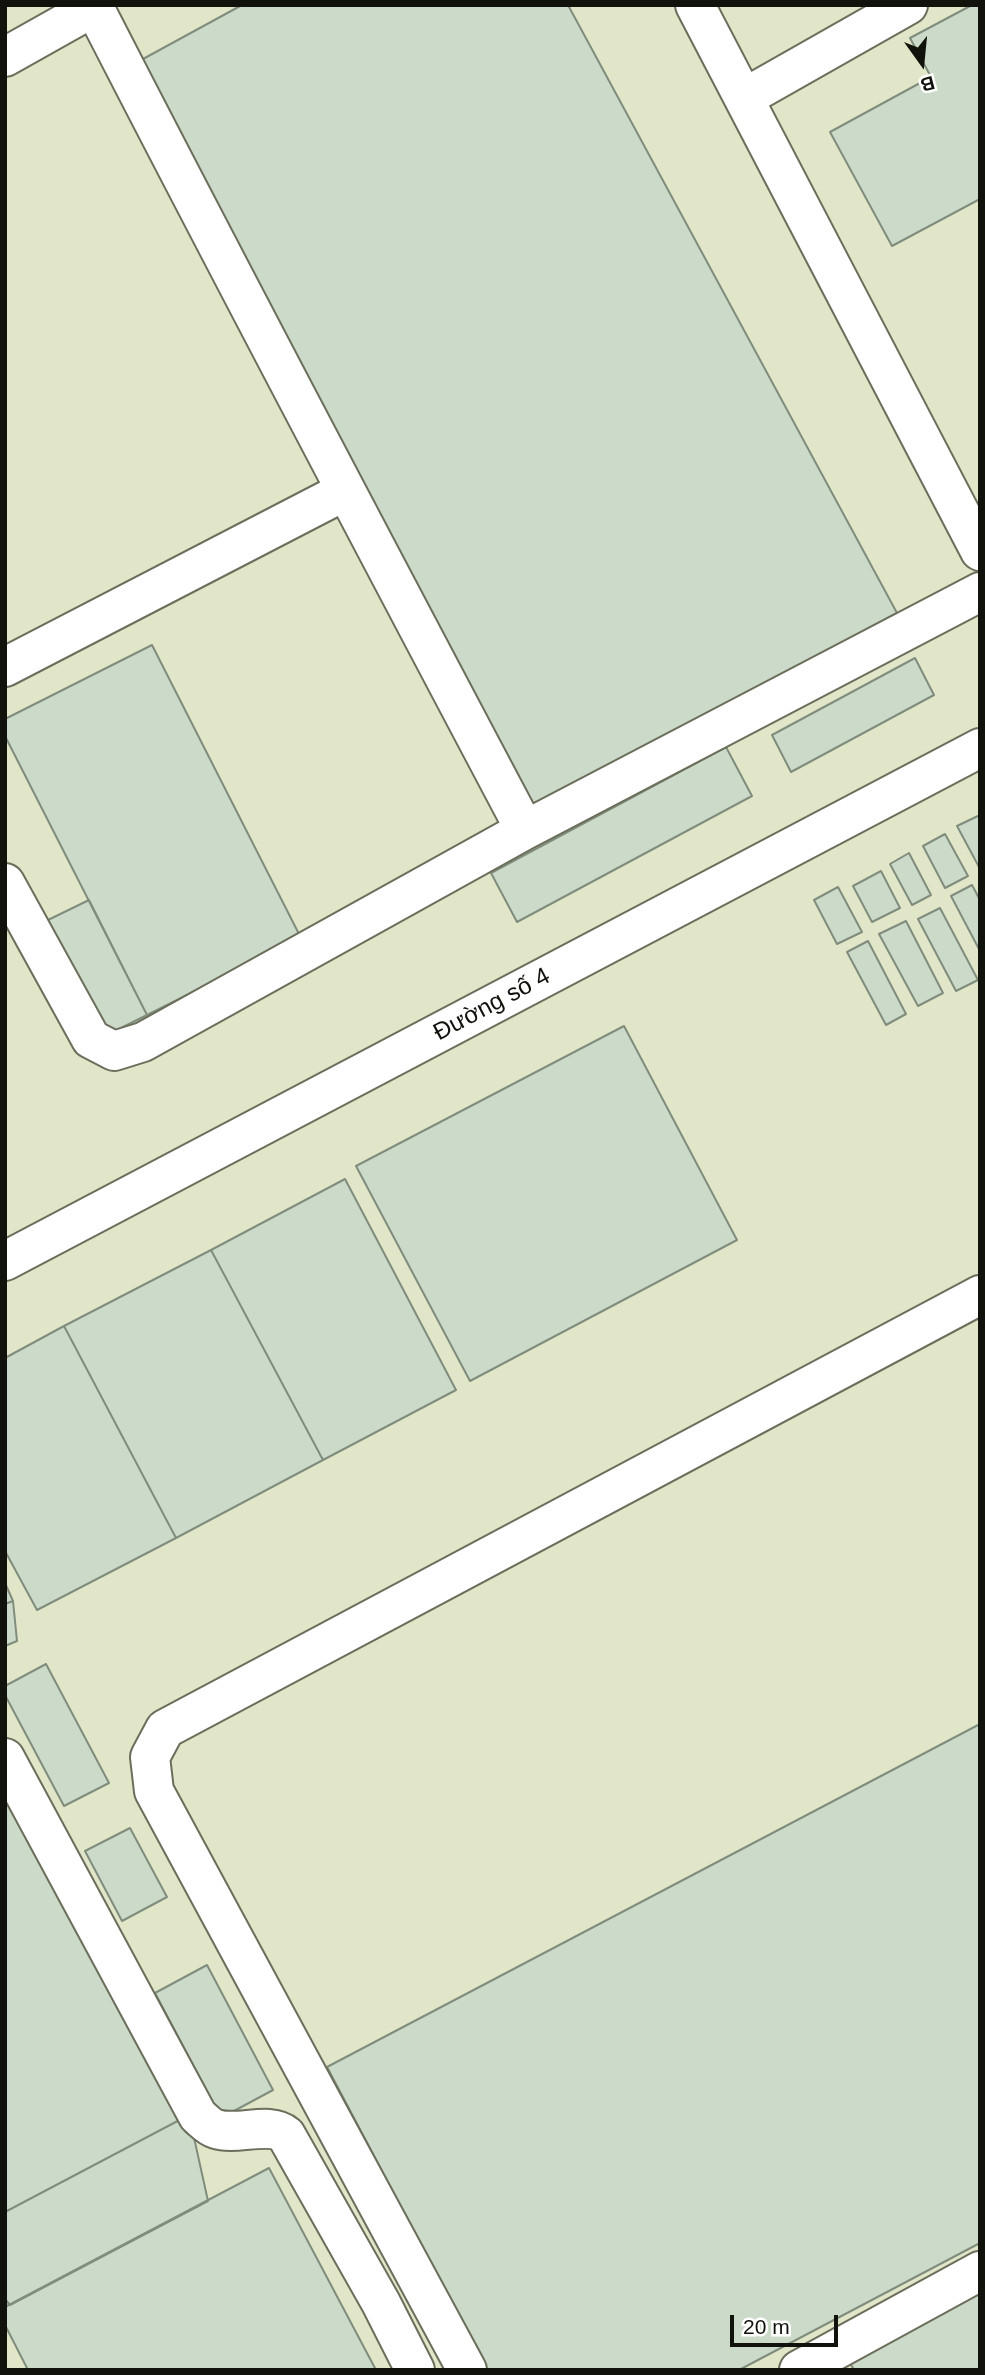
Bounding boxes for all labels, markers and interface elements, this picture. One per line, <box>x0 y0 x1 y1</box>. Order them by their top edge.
north arrow <box>887 28 957 98</box>
text: B <box>918 72 937 96</box>
street label: Đường số 4 <box>429 962 555 1048</box>
scale bar <box>733 2302 842 2346</box>
text: 20 m <box>743 2315 790 2338</box>

